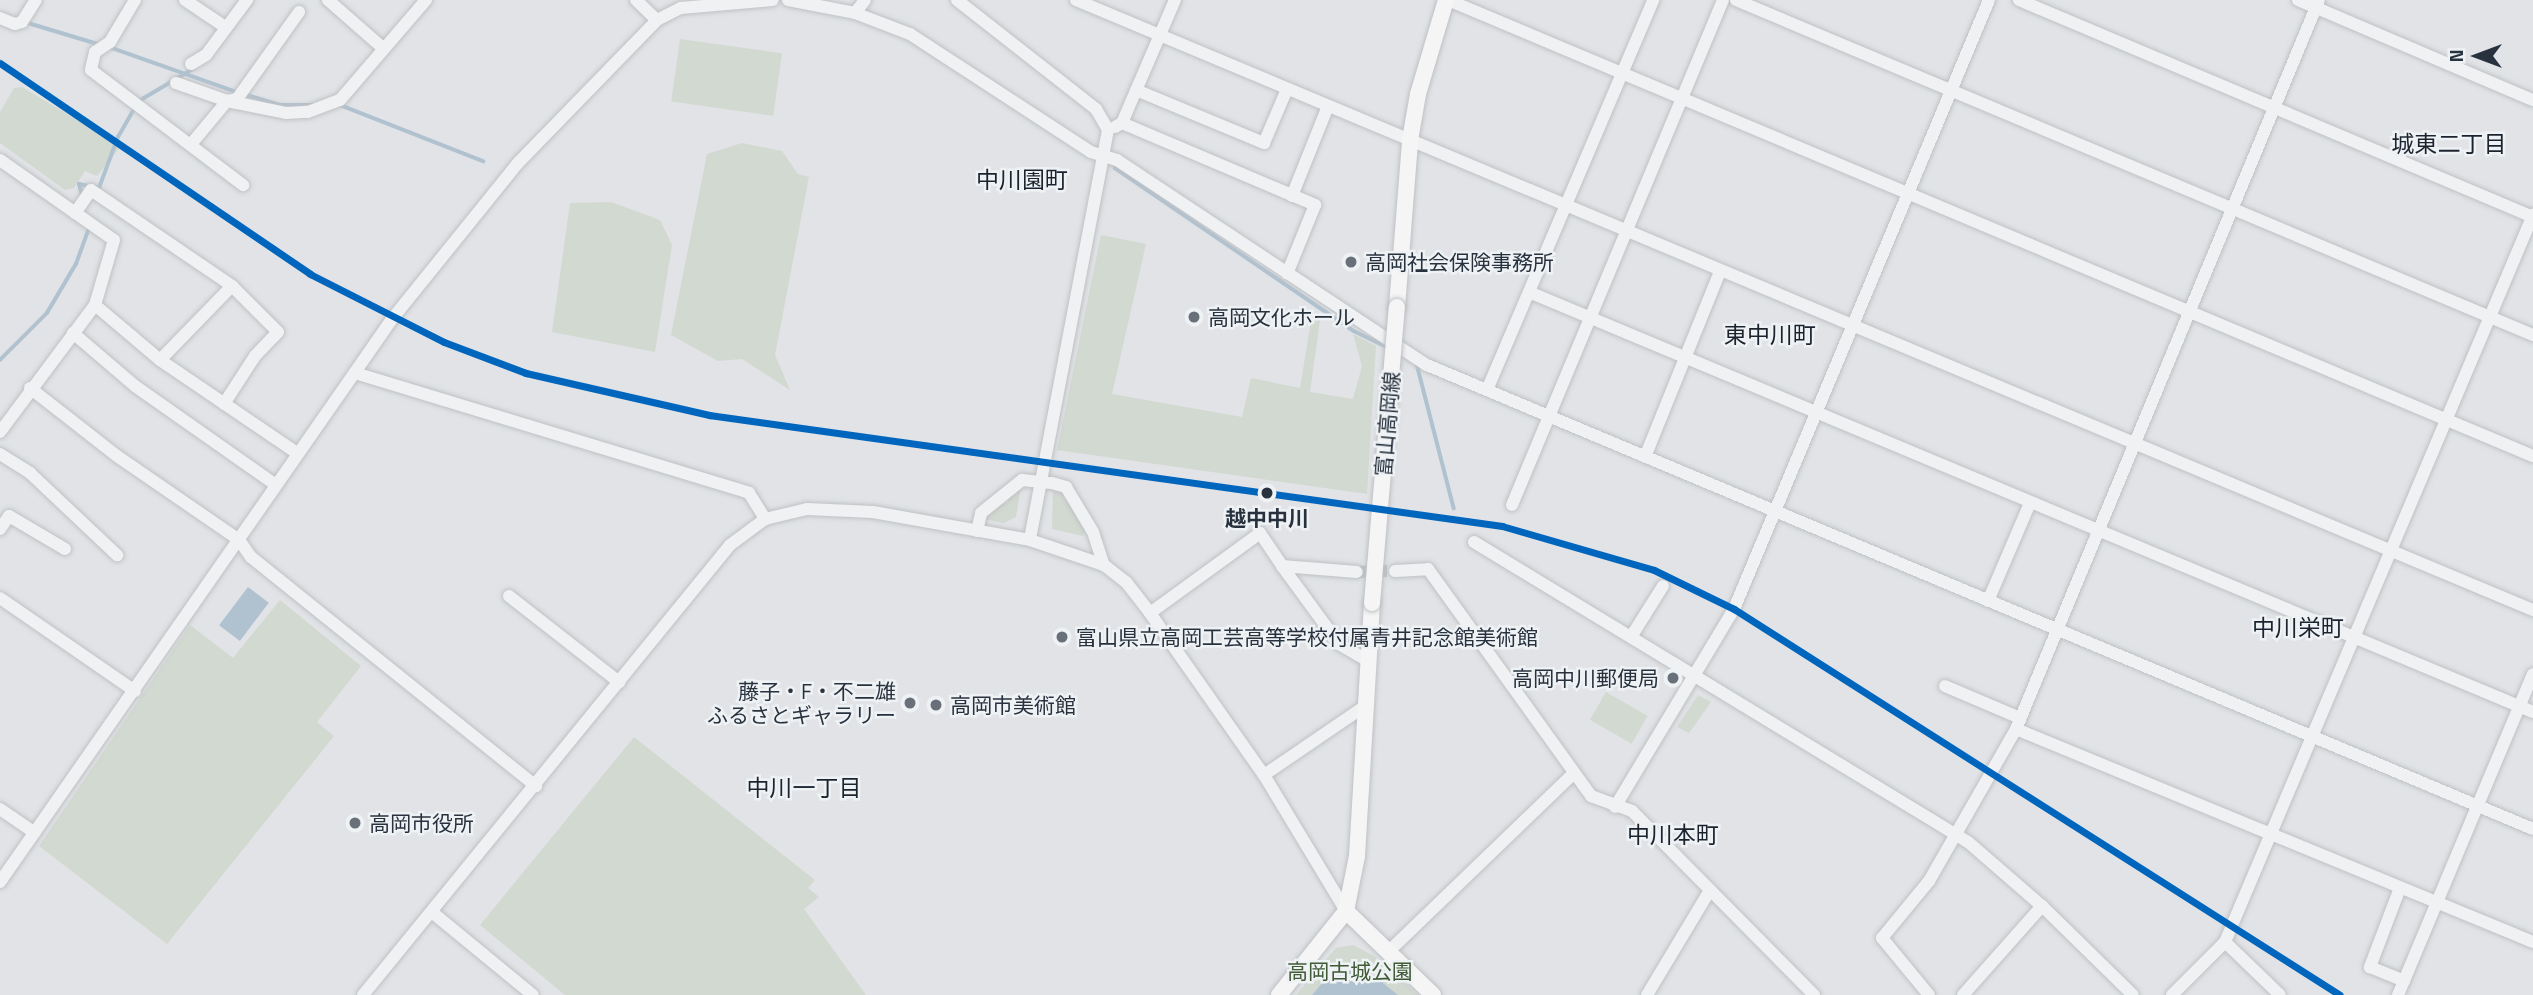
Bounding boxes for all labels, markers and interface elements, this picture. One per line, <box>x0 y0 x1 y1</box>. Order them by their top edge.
north arrow <box>2442 21 2512 91</box>
text: N <box>2441 49 2470 63</box>
district label: 城東二丁目 <box>2392 130 2506 158</box>
district label: 中川園町 <box>976 166 1068 194</box>
place label: 高岡社会保険事務所 <box>1365 249 1554 275</box>
marker: 高岡社会保険事務所 <box>1343 254 1359 270</box>
place label: 高岡文化ホール <box>1208 304 1355 330</box>
marker: 高岡文化ホール <box>1186 309 1202 325</box>
district label: 東中川町 <box>1724 321 1816 349</box>
street label: 富山高岡線 <box>1370 371 1404 477</box>
marker: 越中中川 <box>1257 483 1277 503</box>
place label: 越中中川 <box>1225 505 1309 531</box>
district label: 中川栄町 <box>2252 614 2344 642</box>
place label: 富山県立高岡工芸高等学校付属青井記念館美術館 <box>1076 624 1538 650</box>
marker: 富山県立高岡工芸高等学校付属青井記念館美術館 <box>1054 629 1070 645</box>
place label: 高岡中川郵便局 <box>1512 665 1659 691</box>
marker: 高岡中川郵便局 <box>1665 670 1681 686</box>
place label: 藤子・F・不二雄 ふるさとギャラリー <box>707 678 896 728</box>
place label: 高岡市美術館 <box>950 692 1076 718</box>
marker: 藤子・F・不二雄 ふるさとギャラリー <box>902 695 918 711</box>
marker: 高岡市美術館 <box>928 697 944 713</box>
district label: 中川一丁目 <box>747 774 861 802</box>
place label: 高岡市役所 <box>369 810 474 836</box>
marker: 高岡市役所 <box>347 815 363 831</box>
district label: 中川本町 <box>1627 821 1719 849</box>
park label: 高岡古城公園 <box>1287 958 1413 984</box>

